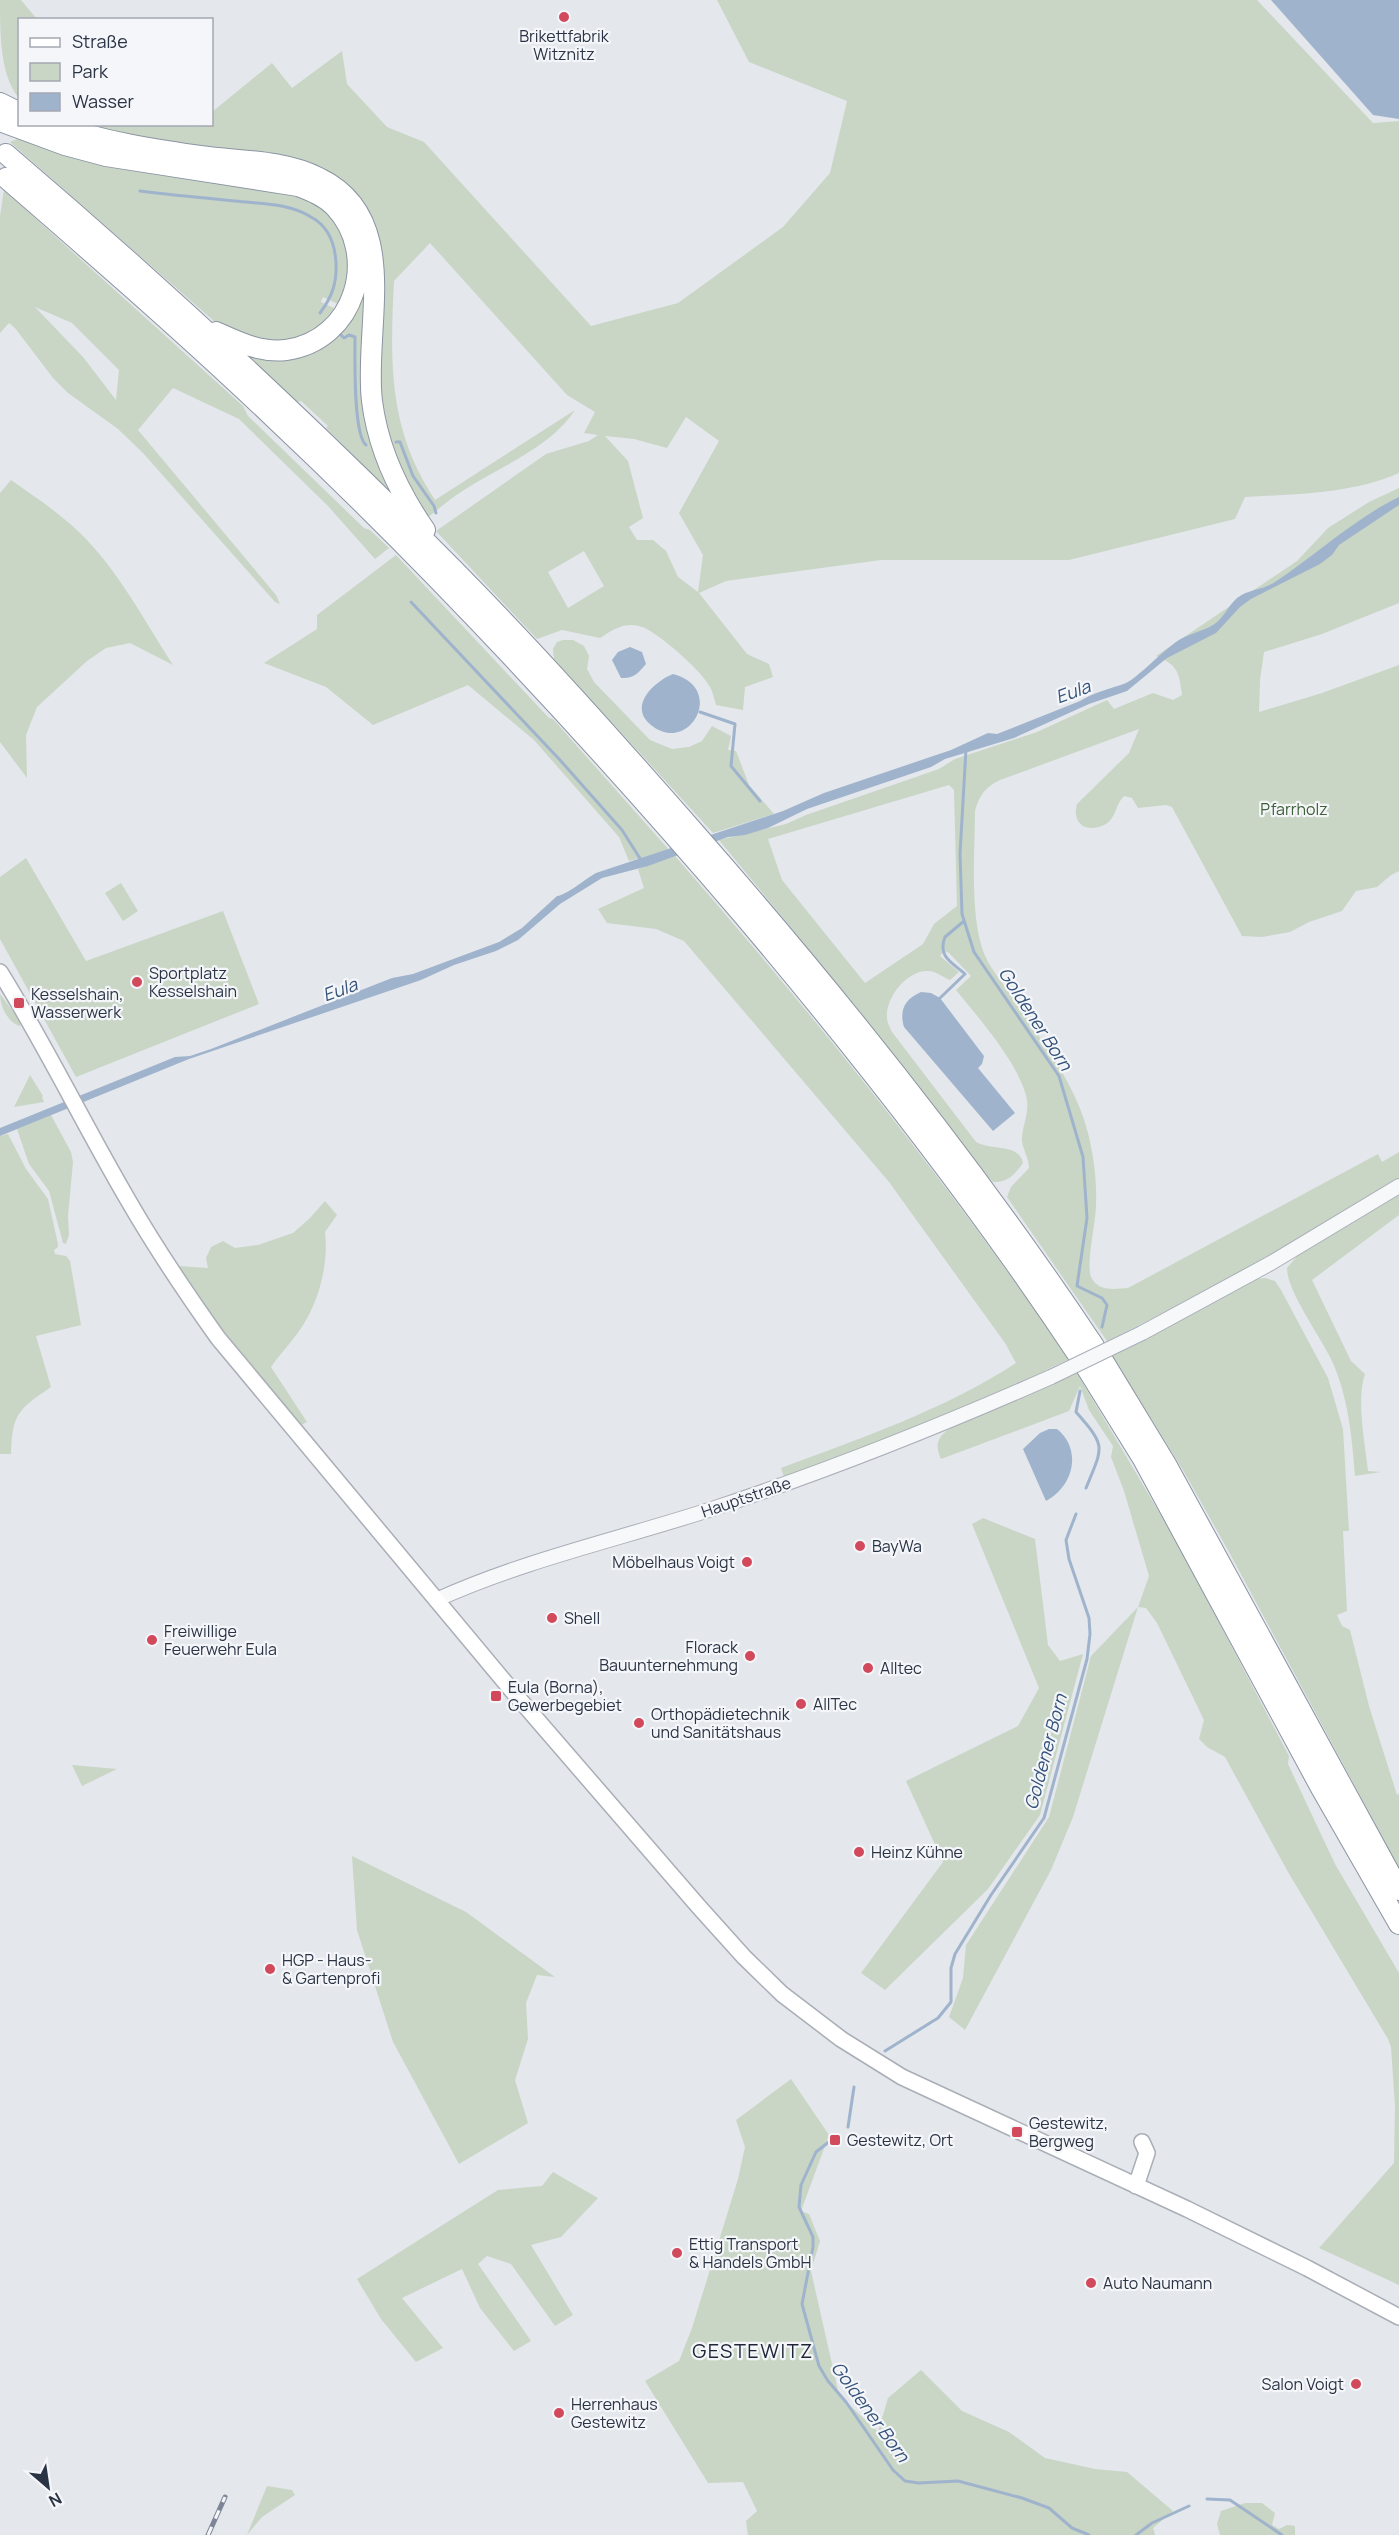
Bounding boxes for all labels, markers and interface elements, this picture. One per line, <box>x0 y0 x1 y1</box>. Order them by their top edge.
marker: Brikettfabrik Witznitz <box>557 10 571 24</box>
legend <box>18 18 213 126</box>
place label: Brikettfabrik Witznitz <box>519 25 610 65</box>
text: Straße <box>72 29 128 53</box>
text: Park <box>72 59 109 83</box>
text: Wasser <box>72 89 134 113</box>
water label: Eula <box>1052 673 1094 708</box>
park label: Pfarrholz <box>1260 798 1328 820</box>
place label: Sportplatz Kesselshain <box>149 962 237 1002</box>
water label: Goldener Born <box>993 962 1079 1076</box>
water label: Eula <box>319 971 361 1006</box>
marker: Sportplatz Kesselshain <box>130 975 144 989</box>
place label: Kesselshain, Wasserwerk <box>31 983 123 1023</box>
marker: Kesselshain, Wasserwerk <box>12 996 26 1010</box>
street label: Hauptstraße <box>698 1471 794 1523</box>
place label: BayWa <box>872 1535 922 1557</box>
marker: BayWa <box>853 1539 867 1553</box>
place label: Möbelhaus Voigt <box>612 1551 735 1573</box>
marker: Möbelhaus Voigt <box>740 1555 754 1569</box>
place label: Shell <box>564 1607 600 1629</box>
marker: Shell <box>545 1611 559 1625</box>
place label: Freiwillige Feuerwehr Eula <box>164 1620 277 1660</box>
marker: Freiwillige Feuerwehr Eula <box>145 1633 159 1647</box>
place label: Florack Bauunternehmung <box>599 1636 739 1676</box>
marker: Florack Bauunternehmung <box>743 1649 757 1663</box>
place label: Alltec <box>880 1657 922 1679</box>
marker: Alltec <box>861 1661 875 1675</box>
place label: Eula (Borna), Gewerbegebiet <box>508 1676 622 1716</box>
marker: Eula (Borna), Gewerbegebiet <box>489 1689 503 1703</box>
water label: Goldener Born <box>1018 1690 1072 1812</box>
place label: AllTec <box>813 1693 857 1715</box>
marker: AllTec <box>794 1697 808 1711</box>
place label: Orthopädietechnik und Sanitätshaus <box>651 1703 791 1743</box>
marker: Orthopädietechnik und Sanitätshaus <box>632 1716 646 1730</box>
place label: Heinz Kühne <box>871 1841 963 1863</box>
marker: Heinz Kühne <box>852 1845 866 1859</box>
place label: HGP - Haus- & Gartenprofi <box>282 1949 380 1989</box>
marker: HGP - Haus- & Gartenprofi <box>263 1962 277 1976</box>
place label: Gestewitz, Bergweg <box>1029 2112 1108 2152</box>
marker: Gestewitz, Bergweg <box>1010 2125 1024 2139</box>
place label: Gestewitz, Ort <box>847 2129 953 2151</box>
marker: Gestewitz, Ort <box>828 2133 842 2147</box>
place label: Ettig Transport & Handels GmbH <box>689 2233 811 2273</box>
marker: Ettig Transport & Handels GmbH <box>670 2246 684 2260</box>
place label: Auto Naumann <box>1103 2272 1212 2294</box>
marker: Auto Naumann <box>1084 2276 1098 2290</box>
district label: GESTEWITZ <box>692 2337 814 2364</box>
water label: Goldener Born <box>826 2356 916 2467</box>
place label: Salon Voigt <box>1262 2373 1344 2395</box>
marker: Salon Voigt <box>1349 2377 1363 2391</box>
place label: Herrenhaus Gestewitz <box>571 2393 658 2433</box>
marker: Herrenhaus Gestewitz <box>552 2406 566 2420</box>
north arrow <box>18 2457 78 2517</box>
text: N <box>45 2488 66 2513</box>

